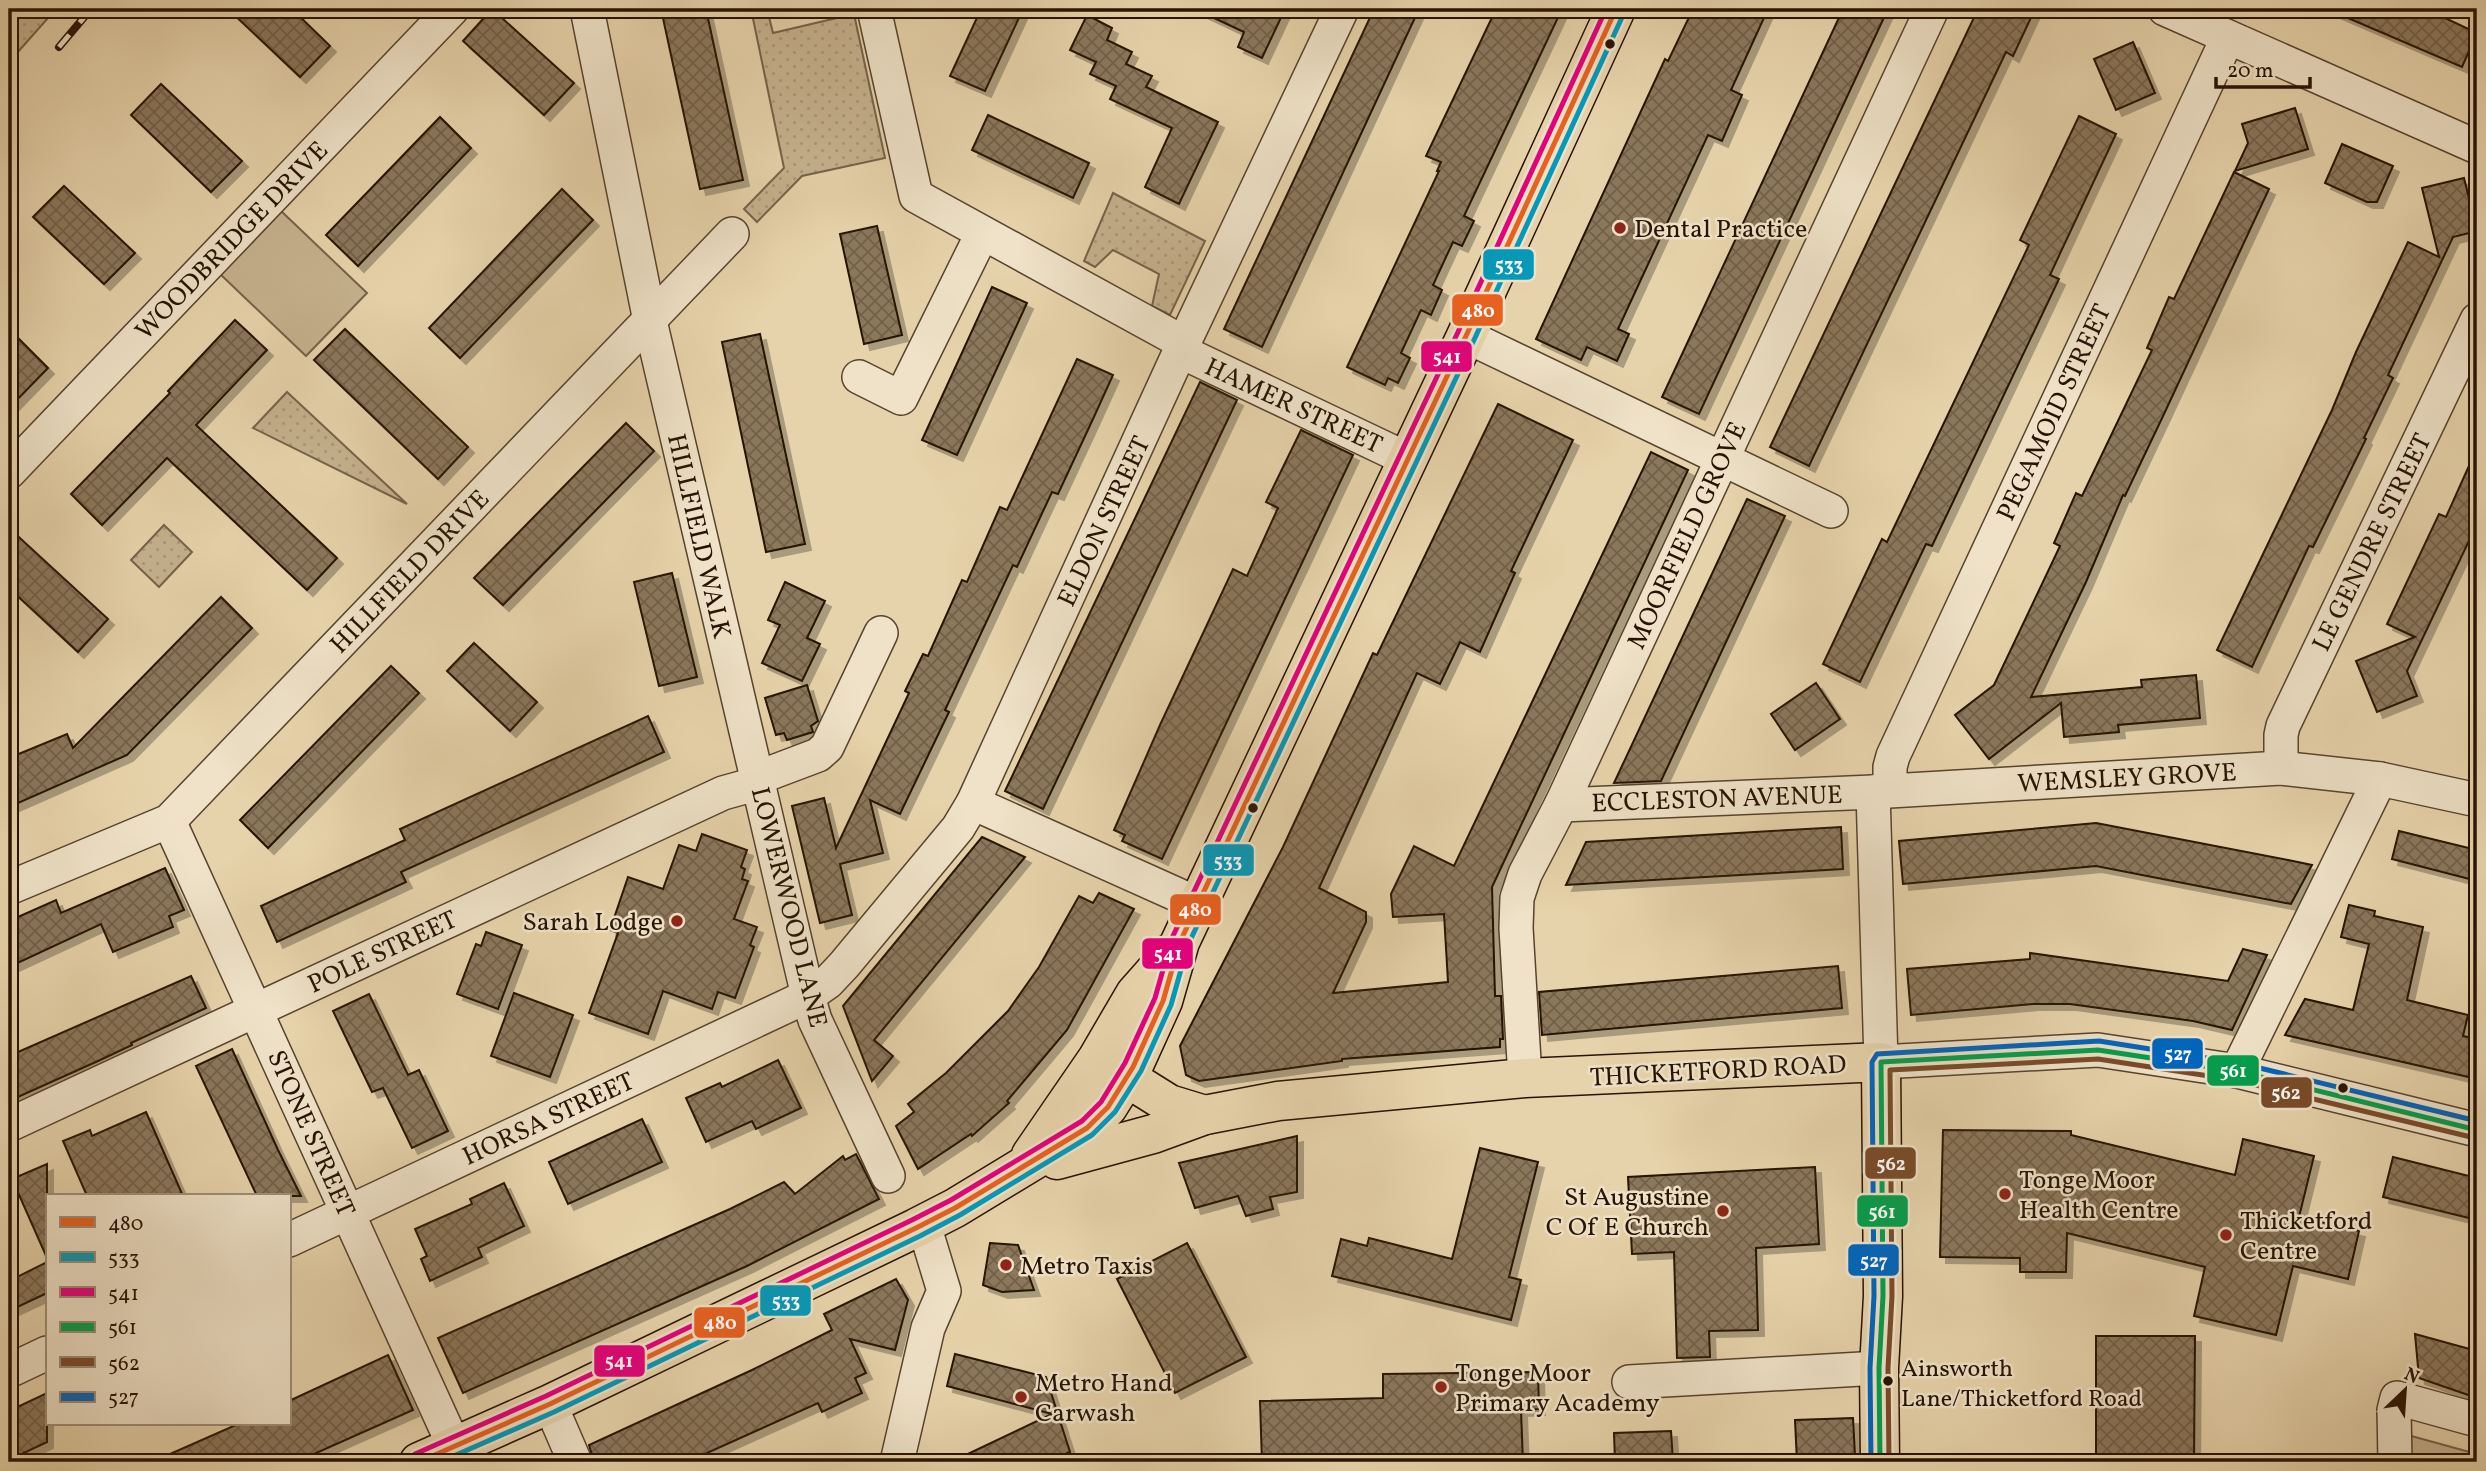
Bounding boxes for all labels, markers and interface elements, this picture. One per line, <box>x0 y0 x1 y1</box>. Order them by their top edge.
unlabelled marker <box>1603 37 1617 51</box>
scale bar <box>2216 46 2311 90</box>
text: 20 m <box>2227 57 2273 86</box>
street label: WOODBRIDGE DRIVE <box>128 134 337 349</box>
place label: Dental Practice <box>1634 212 1807 248</box>
marker: Dental Practice <box>1612 220 1628 236</box>
line badge: 533 <box>1482 248 1535 281</box>
text: 533 <box>1495 253 1523 279</box>
line badge: 480 <box>1451 293 1504 327</box>
text: 480 <box>1461 299 1495 325</box>
street label: PEGAMOID STREET <box>1989 299 2121 527</box>
line badge: 541 <box>1420 340 1473 373</box>
text: 541 <box>1433 345 1461 371</box>
street label: HAMER STREET <box>1198 350 1388 464</box>
street label: MOORFIELD GROVE <box>1619 416 1756 655</box>
street label: LE GENDRE STREET <box>2304 428 2441 658</box>
street label: HILLFIELD WALK <box>657 430 739 643</box>
street label: ELDON STREET <box>1050 431 1160 613</box>
street label: HILLFIELD DRIVE <box>323 482 498 662</box>
street label: WEMSLEY GROVE <box>2017 755 2238 803</box>
street label: ECCLESTON AVENUE <box>1591 778 1843 822</box>
street label: LOWERWOOD LANE <box>741 784 835 1031</box>
unlabelled marker <box>1246 801 1260 815</box>
line badge: 533 <box>1202 843 1255 877</box>
text: 533 <box>1214 849 1242 875</box>
line badge: 480 <box>1169 893 1222 926</box>
text: 480 <box>1178 898 1212 924</box>
street label: POLE STREET <box>302 902 463 1003</box>
place label: Sarah Lodge <box>522 905 663 941</box>
marker: Sarah Lodge <box>669 913 685 929</box>
line badge: 541 <box>1141 937 1194 970</box>
text: 541 <box>1154 942 1182 968</box>
line badge: 527 <box>2151 1037 2204 1070</box>
text: 527 <box>2164 1042 2192 1068</box>
street label: STONE STREET <box>257 1045 363 1223</box>
street label: THICKETFORD ROAD <box>1589 1047 1847 1097</box>
line badge: 561 <box>2206 1054 2260 1087</box>
text: 561 <box>2219 1059 2247 1085</box>
street label: HORSA STREET <box>457 1064 641 1175</box>
line badge: 562 <box>2260 1076 2313 1109</box>
text: 562 <box>2271 1081 2301 1107</box>
unlabelled marker <box>2336 1081 2350 1095</box>
line badge: 562 <box>1864 1146 1917 1180</box>
text: 562 <box>1876 1152 1906 1178</box>
place label: Tonge Moor Health Centre <box>2019 1163 2179 1229</box>
place label: St Augustine C Of E Church <box>1546 1180 1709 1246</box>
marker: Tonge Moor Health Centre <box>1997 1186 2013 1202</box>
legend <box>46 1194 290 1426</box>
line badge: 561 <box>1856 1194 1909 1228</box>
text: 561 <box>1868 1200 1896 1226</box>
marker: St Augustine C Of E Church <box>1715 1203 1731 1219</box>
place label: Thicketford Centre <box>2240 1204 2373 1270</box>
text: 480 <box>108 1210 143 1239</box>
marker: Thicketford Centre <box>2218 1227 2234 1243</box>
line badge: 527 <box>1847 1243 1900 1277</box>
text: 533 <box>108 1244 140 1273</box>
place label: Metro Taxis <box>1020 1249 1153 1285</box>
text: 527 <box>1860 1249 1888 1275</box>
marker: Metro Taxis <box>998 1257 1014 1273</box>
text: 541 <box>108 1280 139 1309</box>
line badge: 533 <box>759 1284 812 1317</box>
text: 533 <box>772 1289 800 1315</box>
line badge: 480 <box>693 1306 746 1339</box>
text: 480 <box>703 1311 737 1337</box>
text: 561 <box>108 1314 137 1343</box>
line badge: 541 <box>593 1344 646 1378</box>
text: 541 <box>605 1349 633 1375</box>
text: 562 <box>108 1350 140 1379</box>
place label: Ainsworth Lane/Thicketford Road <box>1901 1353 2142 1417</box>
place label: Tonge Moor Primary Academy <box>1455 1356 1660 1422</box>
north arrow <box>2370 1356 2440 1426</box>
text: N <box>2400 1362 2423 1391</box>
place label: Metro Hand Carwash <box>1035 1366 1173 1432</box>
marker: Ainsworth Lane/Thicketford Road <box>1881 1374 1895 1388</box>
marker: Tonge Moor Primary Academy <box>1433 1379 1449 1395</box>
text: 527 <box>108 1384 139 1413</box>
marker: Metro Hand Carwash <box>1013 1389 1029 1405</box>

